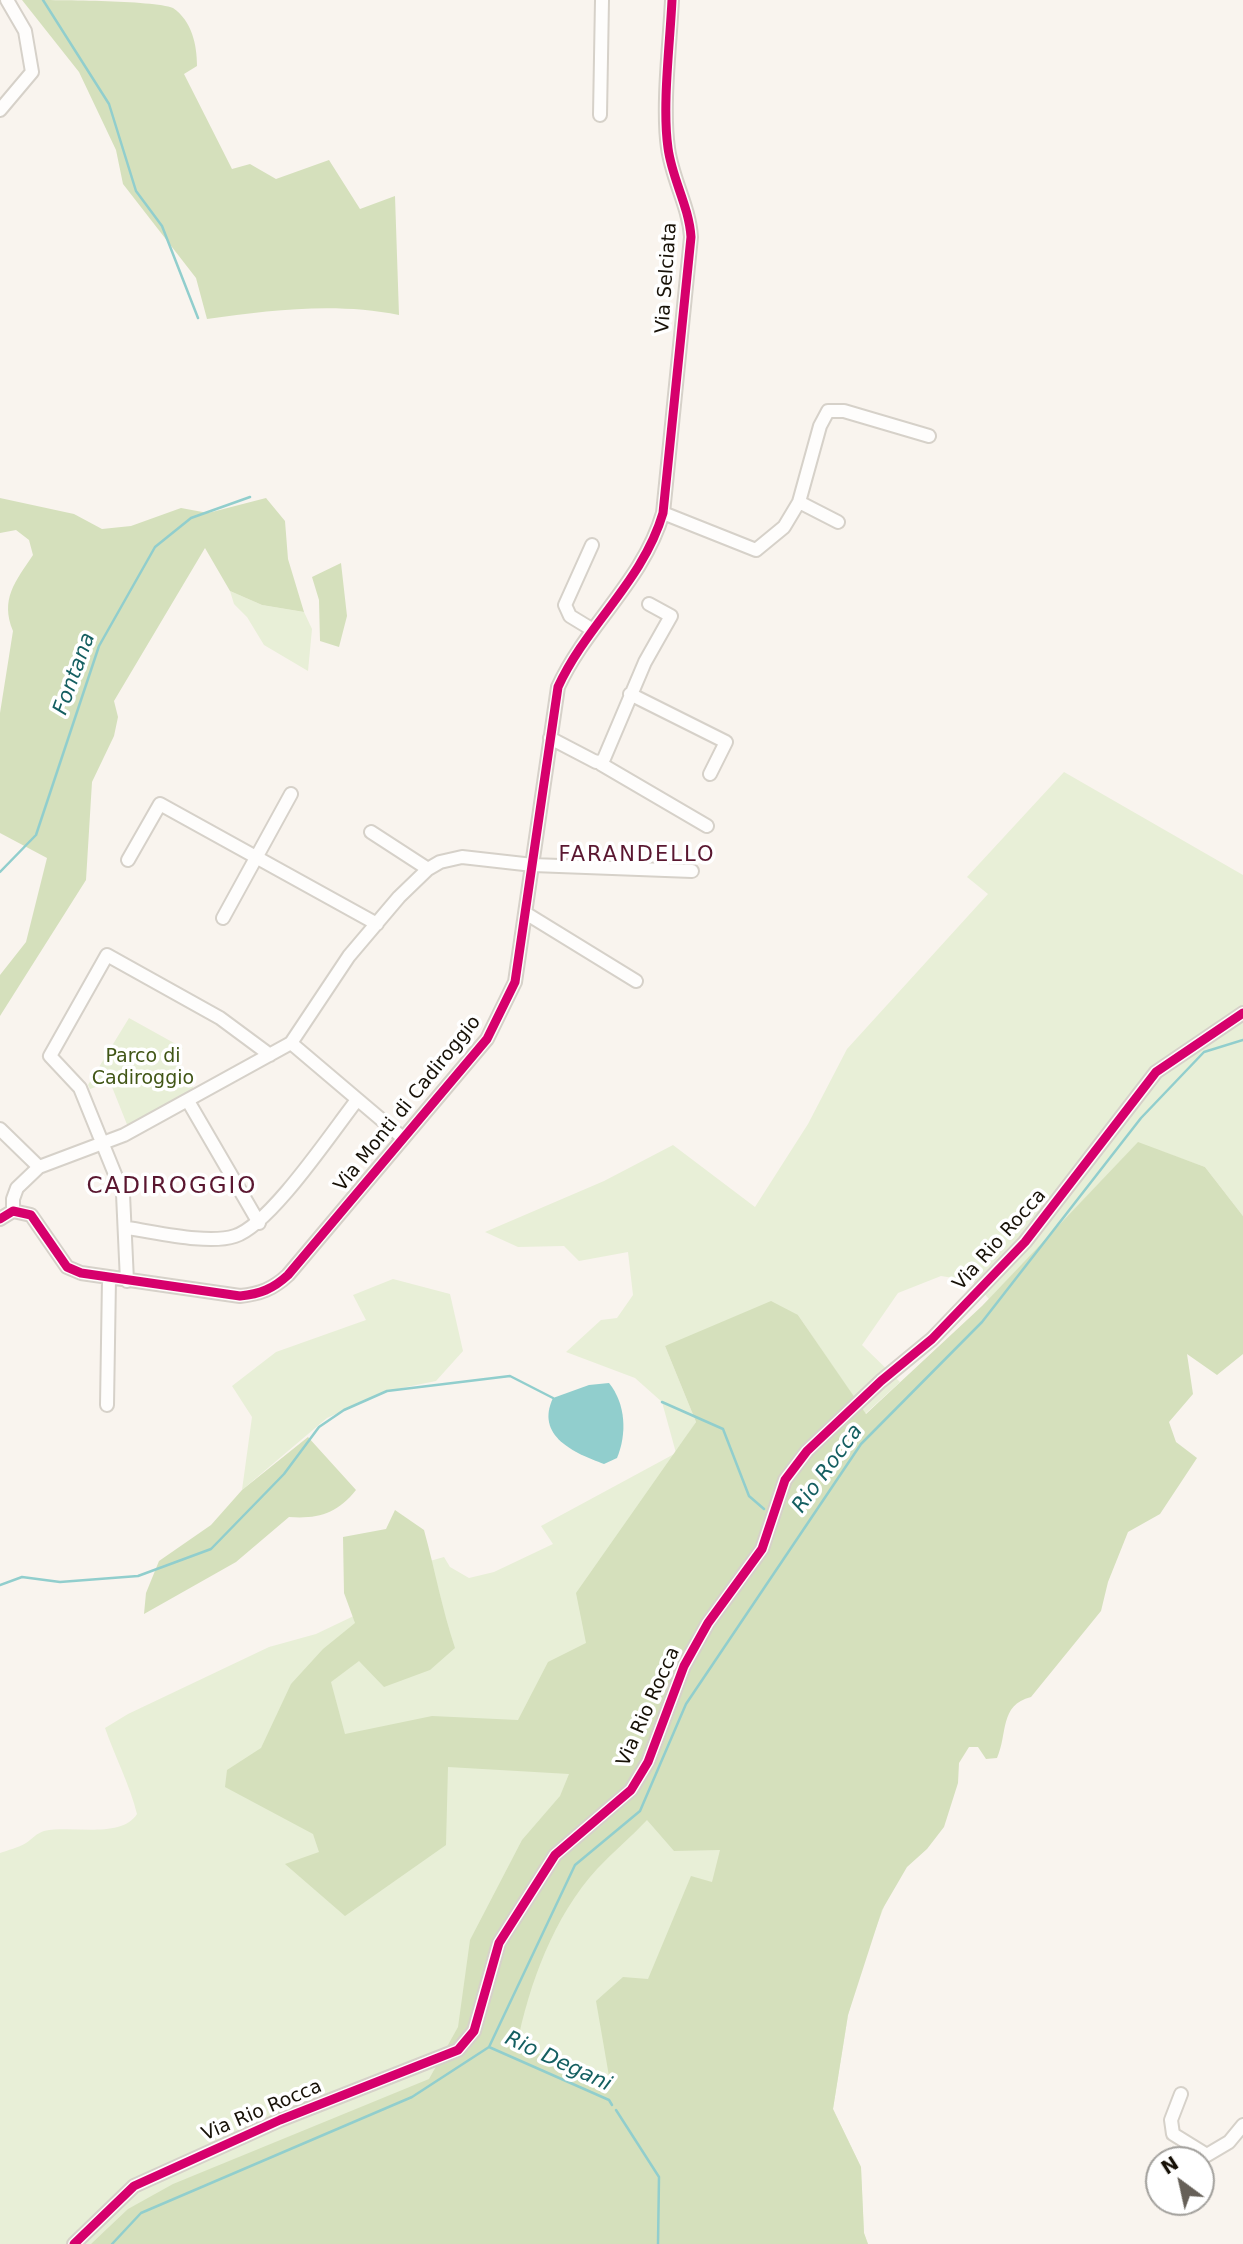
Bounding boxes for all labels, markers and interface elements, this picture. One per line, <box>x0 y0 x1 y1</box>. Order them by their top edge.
street label: Via Selciata <box>652 222 682 334</box>
water label: Fontana <box>49 630 101 718</box>
district label: FARANDELLO <box>560 843 714 869</box>
street label: Via Monti di Cadiroggio <box>330 1011 486 1197</box>
park label: Parco di Cadiroggio <box>92 1046 194 1090</box>
district label: CADIROGGIO <box>88 1173 256 1201</box>
street label: Via Rio Rocca <box>949 1185 1051 1295</box>
water label: Rio Rocca <box>787 1420 869 1518</box>
street label: Via Rio Rocca <box>613 1644 685 1770</box>
water label: Rio Degani <box>501 2026 615 2098</box>
street label: Via Rio Rocca <box>199 2075 325 2147</box>
north arrow <box>1145 2146 1215 2216</box>
text: N <box>1157 2152 1182 2179</box>

